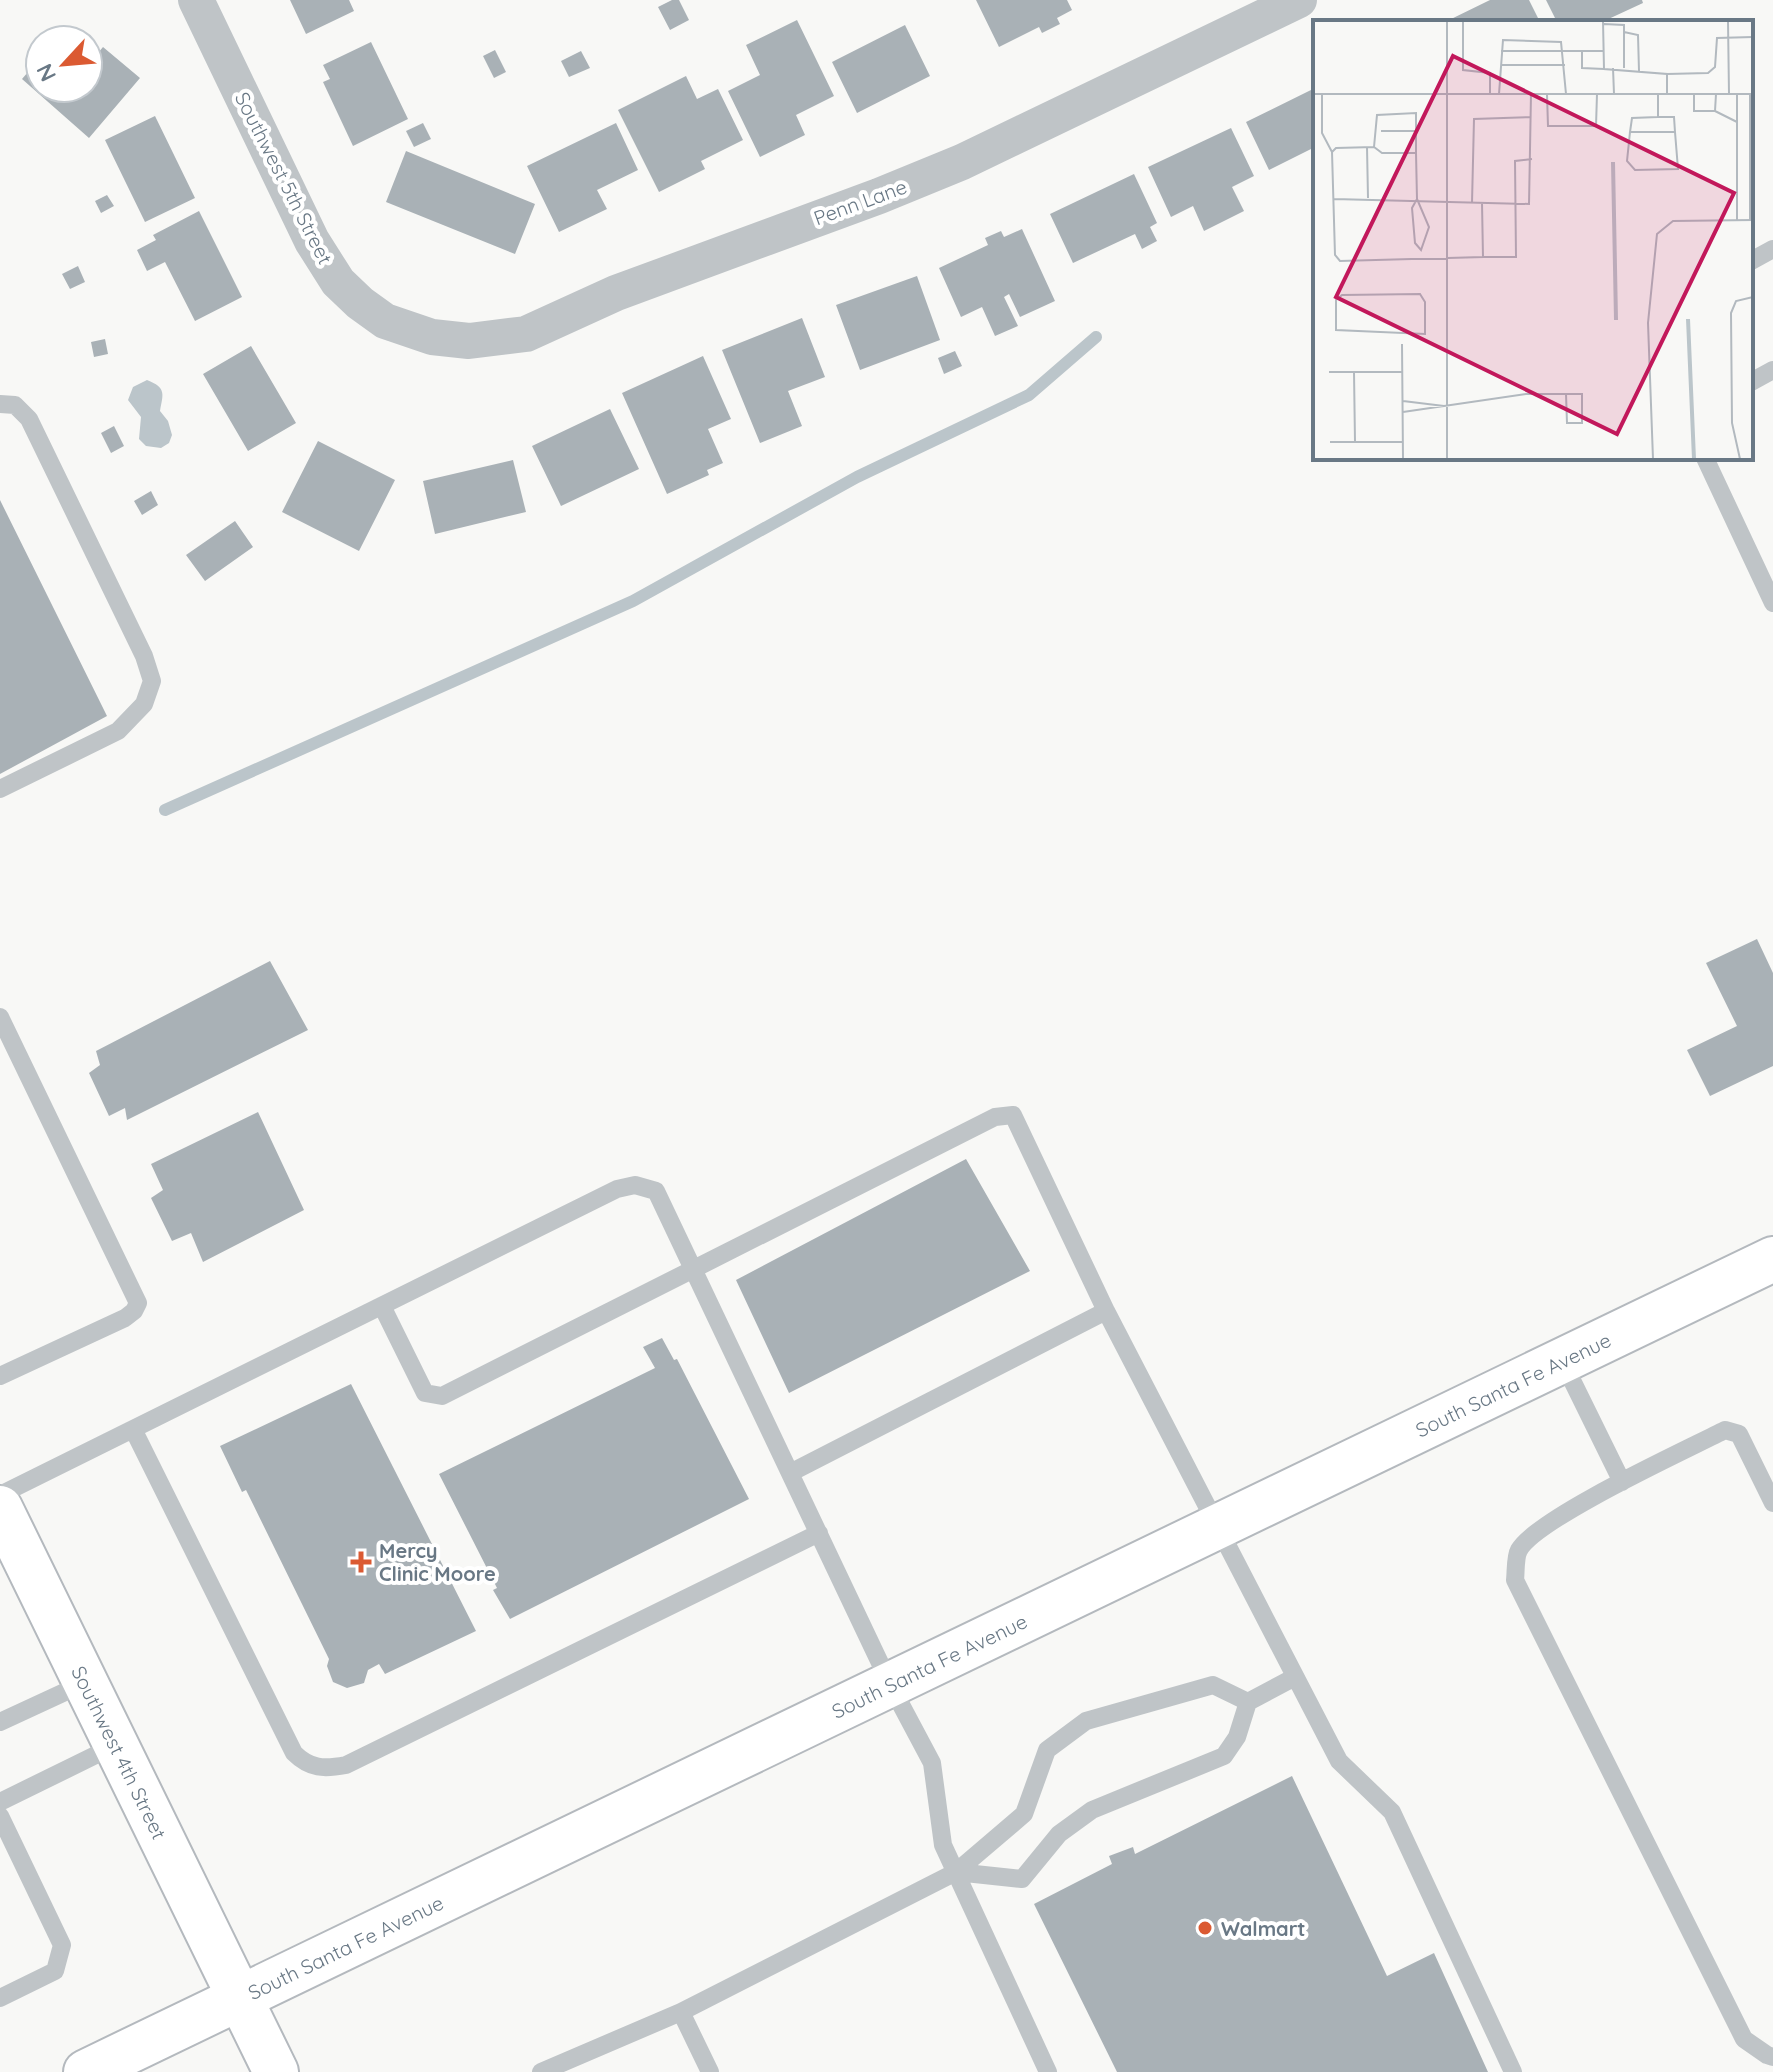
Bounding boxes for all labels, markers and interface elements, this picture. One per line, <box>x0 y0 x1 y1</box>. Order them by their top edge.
inset map <box>1313 20 1753 460</box>
north arrow <box>24 24 104 104</box>
text: N <box>30 59 62 86</box>
street label: Southwest 5th Street <box>230 88 338 268</box>
street label: Penn Lane <box>810 174 910 230</box>
street label: South Santa Fe Avenue <box>1411 1327 1615 1442</box>
place label: Mercy Clinic Moore <box>379 1538 496 1586</box>
marker: Mercy Clinic Moore <box>350 1551 372 1573</box>
street label: South Santa Fe Avenue <box>827 1608 1031 1723</box>
street label: Southwest 4th Street <box>67 1662 173 1843</box>
street label: South Santa Fe Avenue <box>244 1889 447 2005</box>
place label: Walmart <box>1221 1916 1306 1941</box>
marker: Walmart <box>1196 1919 1214 1937</box>

